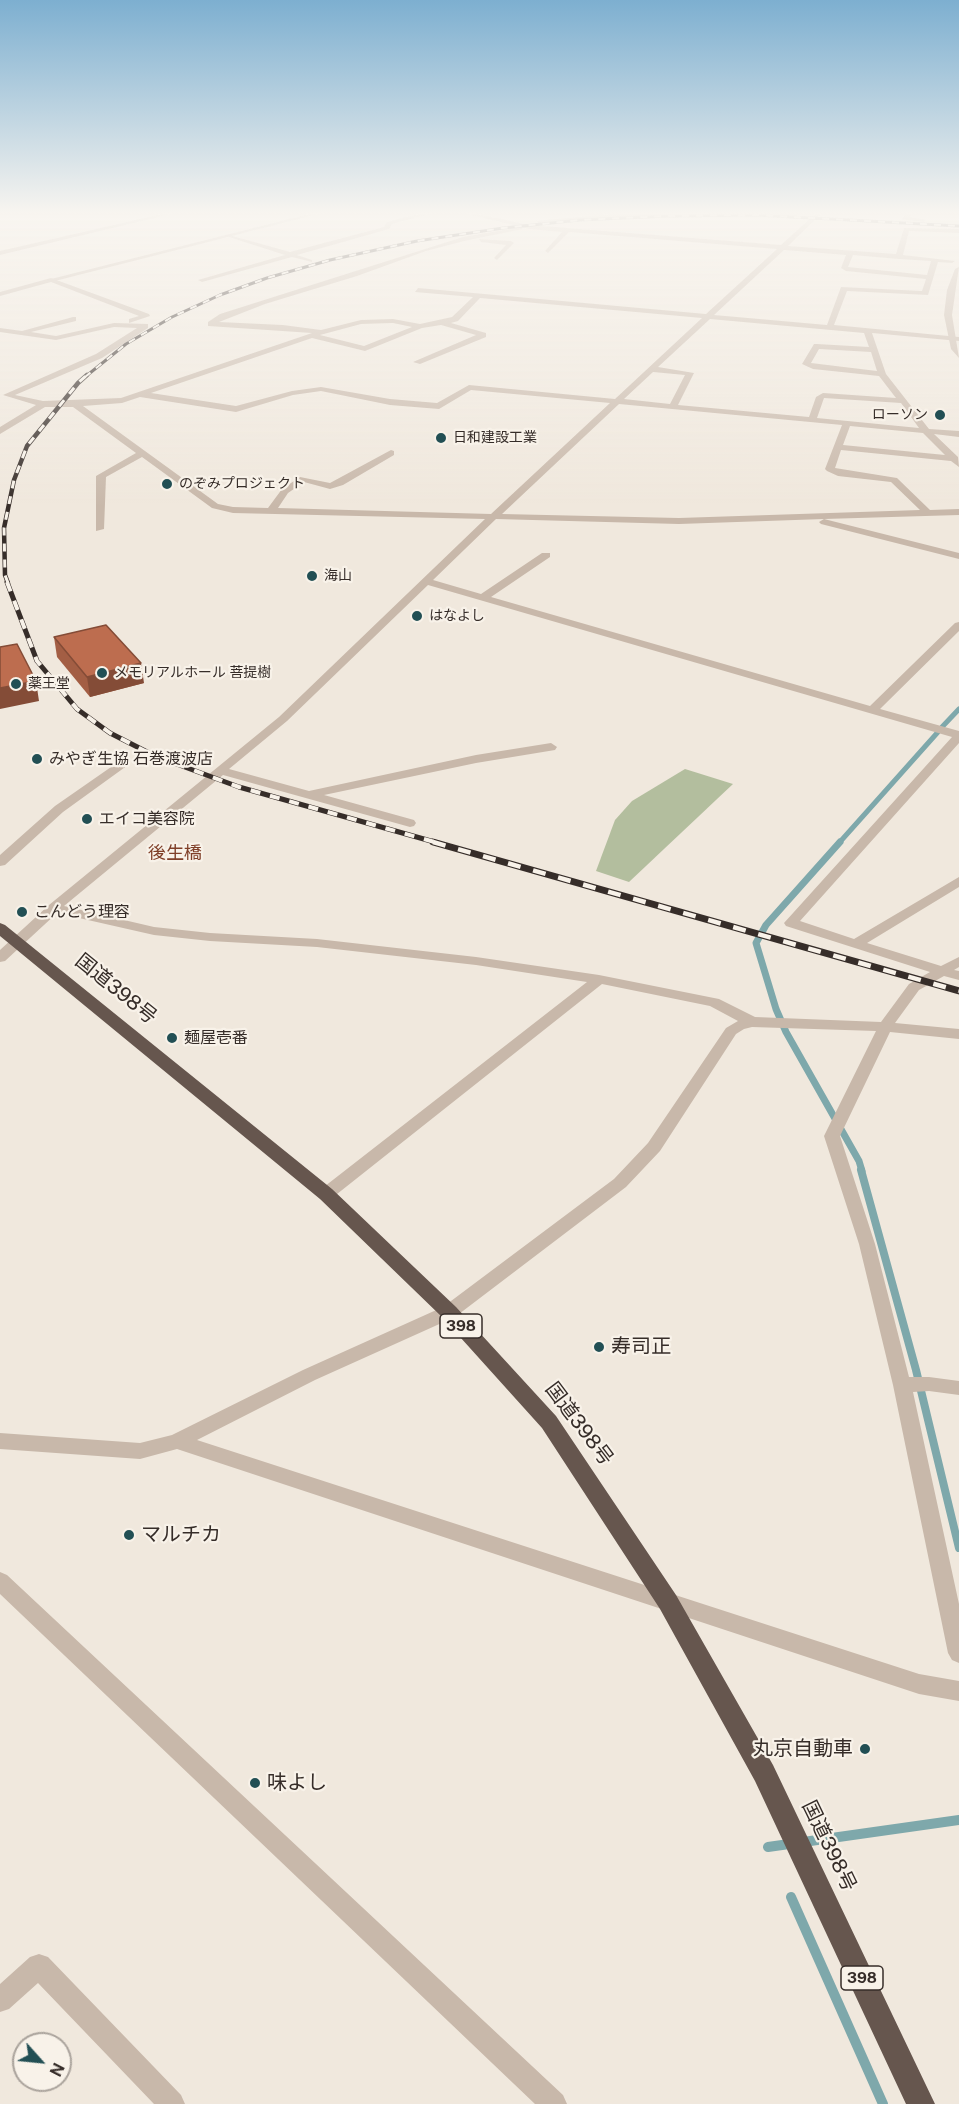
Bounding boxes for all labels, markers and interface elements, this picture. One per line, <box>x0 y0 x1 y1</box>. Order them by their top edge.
place label: ローソン <box>872 407 928 423</box>
marker: ローソン <box>933 408 947 422</box>
place label: 日和建設工業 <box>453 430 537 446</box>
marker: 日和建設工業 <box>434 431 448 445</box>
place label: のぞみプロジェクト <box>179 476 305 492</box>
marker: のぞみプロジェクト <box>160 477 174 491</box>
place label: 海山 <box>324 568 352 584</box>
marker: 海山 <box>305 569 319 583</box>
place label: はなよし <box>429 608 485 624</box>
marker: はなよし <box>410 609 424 623</box>
place label: メモリアルホール 菩提樹 <box>114 665 271 681</box>
marker: メモリアルホール 菩提樹 <box>95 666 109 680</box>
place label: 薬王堂 <box>28 676 70 692</box>
marker: 薬王堂 <box>9 677 23 691</box>
place label: みやぎ生協 石巻渡波店 <box>49 749 213 769</box>
marker: みやぎ生協 石巻渡波店 <box>30 752 44 766</box>
place label: エイコ美容院 <box>99 809 195 829</box>
marker: エイコ美容院 <box>80 812 94 826</box>
district label: 後生橋 <box>148 842 202 864</box>
place label: こんどう理容 <box>34 902 130 922</box>
marker: こんどう理容 <box>15 905 29 919</box>
street label: 国道398号 <box>70 949 162 1029</box>
place label: 麺屋壱番 <box>184 1028 248 1048</box>
marker: 麺屋壱番 <box>165 1031 179 1045</box>
road number: 398 <box>440 1314 482 1338</box>
place label: 寿司正 <box>611 1335 671 1359</box>
marker: 寿司正 <box>592 1340 606 1354</box>
street label: 国道398号 <box>540 1378 618 1470</box>
place label: マルチカ <box>141 1523 221 1547</box>
marker: マルチカ <box>122 1528 136 1542</box>
place label: 丸京自動車 <box>753 1737 853 1761</box>
marker: 丸京自動車 <box>858 1742 872 1756</box>
place label: 味よし <box>267 1771 327 1795</box>
marker: 味よし <box>248 1776 262 1790</box>
street label: 国道398号 <box>797 1797 861 1895</box>
road number: 398 <box>841 1966 883 1990</box>
north arrow <box>12 2032 72 2092</box>
text: N <box>45 2060 68 2079</box>

